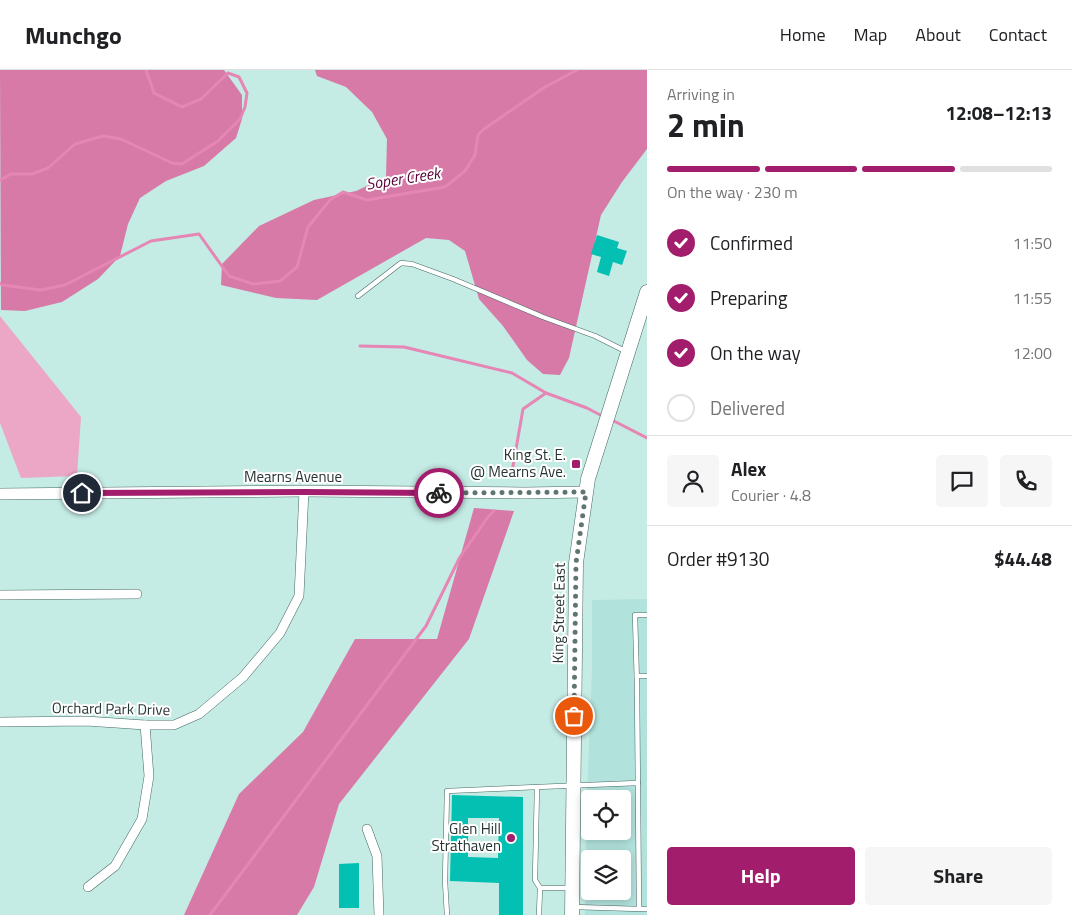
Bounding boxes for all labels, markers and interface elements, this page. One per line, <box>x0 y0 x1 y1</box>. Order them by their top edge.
text: Munchgo <box>25 17 122 53</box>
text: Home <box>780 21 826 48</box>
text: Map <box>854 21 887 48</box>
text: About <box>915 21 961 48</box>
text: Contact <box>989 21 1047 48</box>
text: Arriving in <box>667 82 735 106</box>
text: 12:08–12:13 <box>945 98 1052 127</box>
text: 2 min <box>667 101 745 149</box>
water label: Soper Creek <box>364 160 444 196</box>
text: On the way · 230 m <box>667 180 798 204</box>
text: Confirmed <box>710 228 793 257</box>
icon: check <box>667 229 695 257</box>
text: 11:50 <box>1013 231 1052 255</box>
text: Preparing <box>710 283 787 312</box>
icon: check <box>667 284 695 312</box>
text: 11:55 <box>1013 286 1052 310</box>
text: On the way <box>710 338 801 367</box>
icon: check <box>667 339 695 367</box>
text: 12:00 <box>1013 341 1052 365</box>
text: Delivered <box>710 393 785 422</box>
place label: King St. E. @ Mearns Ave. <box>470 443 566 483</box>
text: Alex <box>731 454 766 483</box>
button: person <box>667 455 719 507</box>
button: chat <box>936 455 988 507</box>
button: phone <box>1000 455 1052 507</box>
marker: King St. E. @ Mearns Ave. <box>570 458 582 470</box>
street label: Mearns Avenue <box>244 465 342 488</box>
courier <box>414 468 464 518</box>
pin <box>61 472 103 514</box>
icon: home <box>68 479 96 507</box>
icon: bike <box>425 479 453 507</box>
text: Courier · 4.8 <box>731 483 811 507</box>
text: Order #9130 <box>667 544 769 573</box>
text: $44.48 <box>994 544 1052 573</box>
street label: King Street East <box>546 562 571 664</box>
pin <box>553 695 595 737</box>
street label: Orchard Park Drive <box>52 696 170 721</box>
icon: bag <box>560 702 588 730</box>
map controls <box>581 790 631 900</box>
button: locate <box>581 790 631 840</box>
place label: Glen Hill Strathaven <box>432 817 501 857</box>
marker: Glen Hill Strathaven <box>505 832 517 844</box>
button: Help <box>667 847 855 905</box>
button: Share <box>865 847 1052 905</box>
button: layers <box>581 850 631 900</box>

